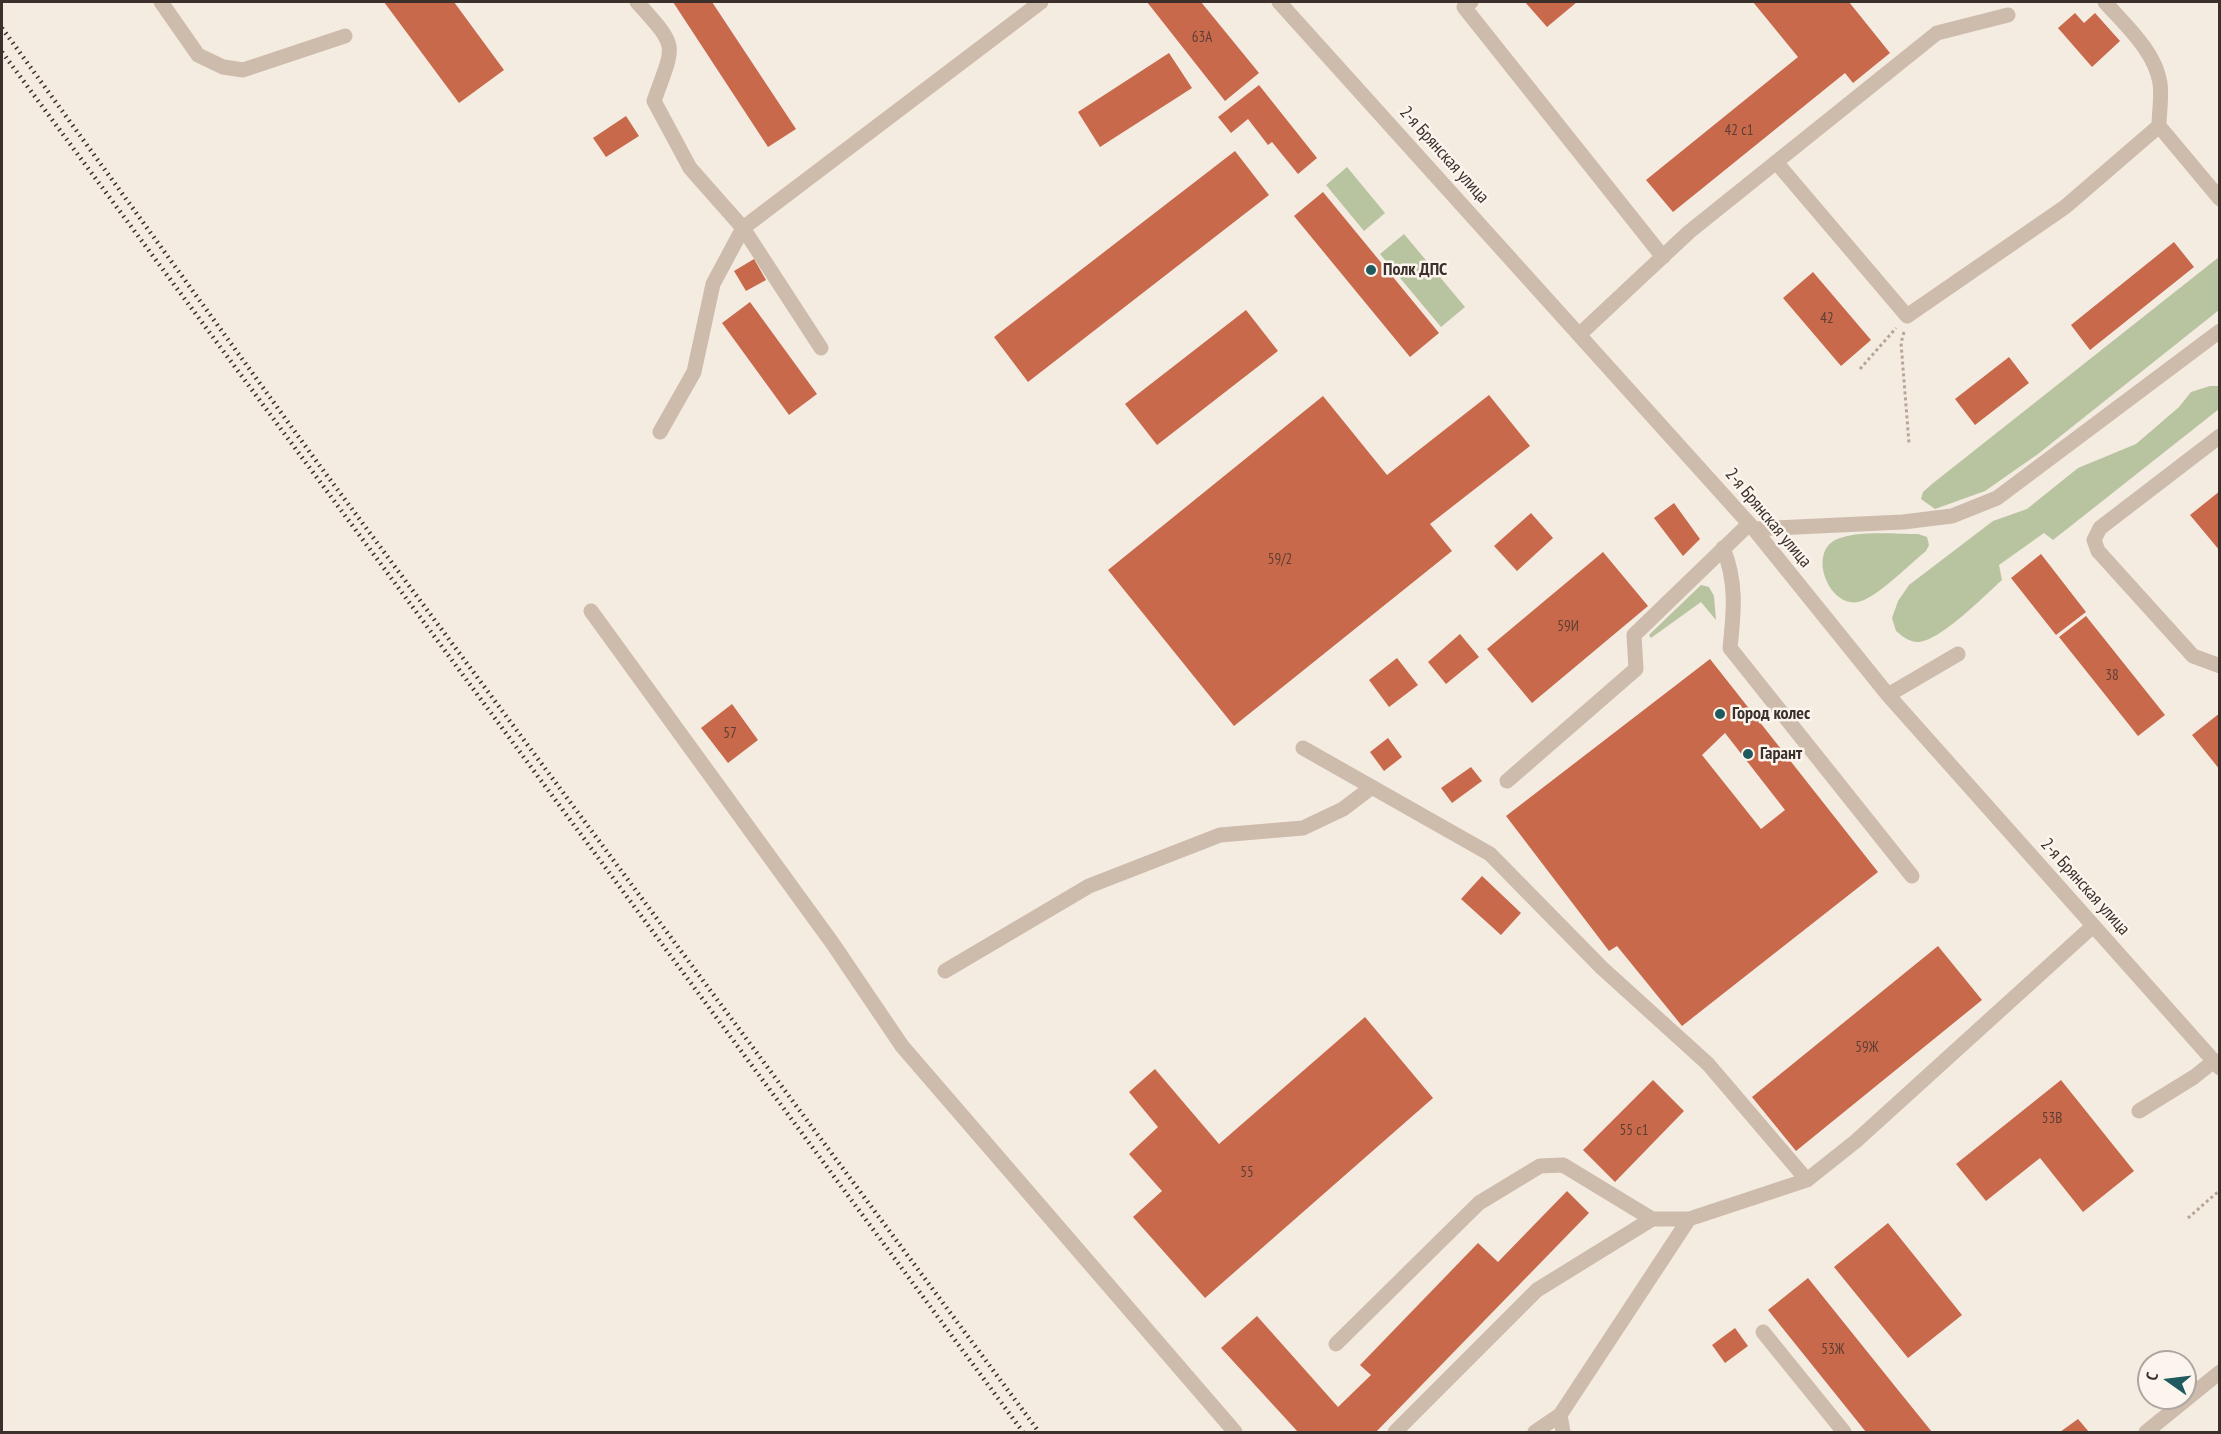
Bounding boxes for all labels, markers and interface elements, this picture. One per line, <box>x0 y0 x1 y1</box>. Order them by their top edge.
house number: 63А <box>1192 29 1212 47</box>
street label: 2-я Брянская улица <box>1395 102 1493 208</box>
house number: 42 с1 <box>1725 122 1753 140</box>
place label: Полк ДПС <box>1383 259 1447 281</box>
marker: Полк ДПС <box>1364 263 1378 277</box>
house number: 42 <box>1820 310 1834 328</box>
street label: 2-я Брянская улица <box>1720 464 1816 572</box>
house number: 59/2 <box>1268 551 1292 569</box>
house number: 59И <box>1557 618 1579 636</box>
house number: 38 <box>2105 667 2119 685</box>
place label: Город колес <box>1732 703 1810 725</box>
marker: Город колес <box>1713 707 1727 721</box>
house number: 57 <box>723 725 737 743</box>
place label: Гарант <box>1760 743 1802 765</box>
marker: Гарант <box>1741 747 1755 761</box>
street label: 2-я Брянская улица <box>2036 834 2134 940</box>
house number: 59Ж <box>1855 1039 1879 1057</box>
house number: 53В <box>2042 1110 2062 1128</box>
house number: 55 с1 <box>1620 1122 1648 1140</box>
house number: 55 <box>1240 1164 1254 1182</box>
house number: 53Ж <box>1821 1341 1845 1359</box>
north arrow <box>2137 1350 2197 1410</box>
text: С <box>2141 1370 2162 1382</box>

